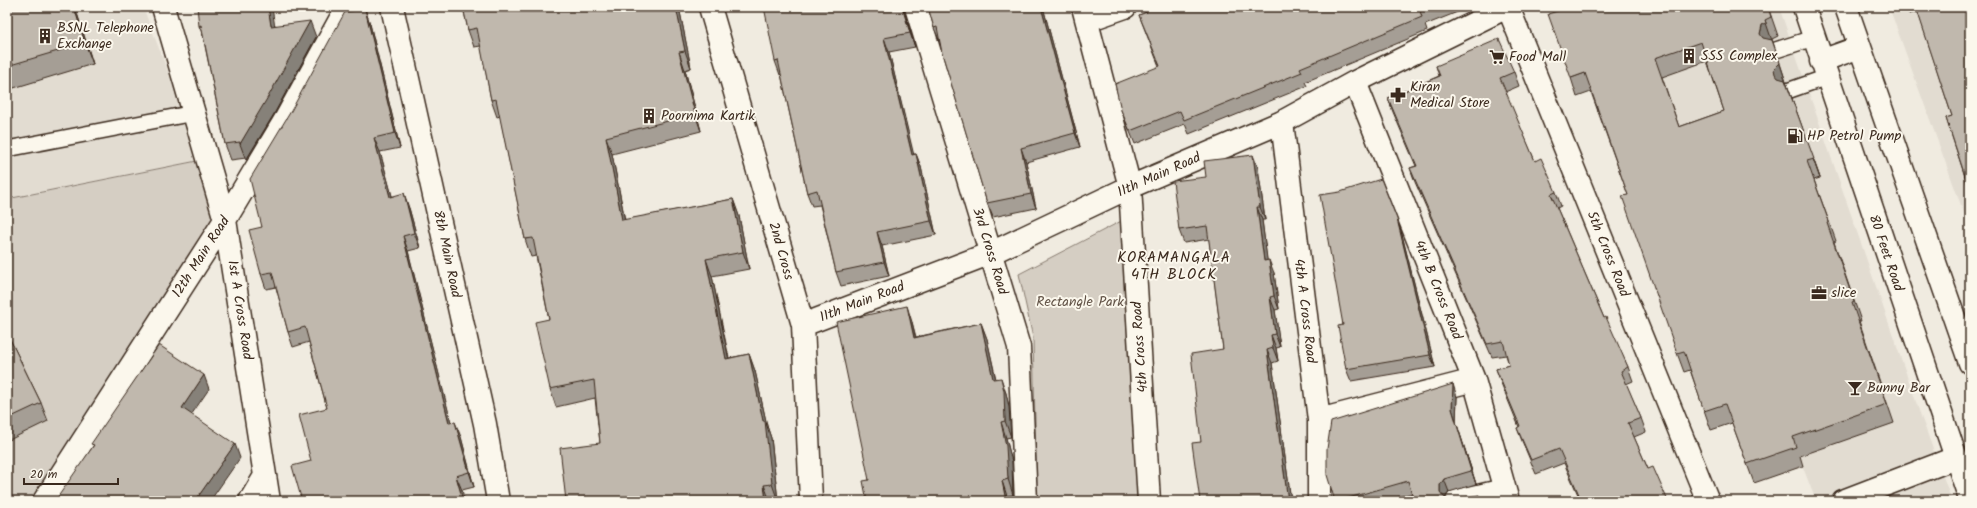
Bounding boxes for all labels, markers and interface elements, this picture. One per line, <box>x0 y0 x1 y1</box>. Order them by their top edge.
place label: BSNL Telephone Exchange <box>57 17 155 55</box>
building icon: BSNL Telephone Exchange <box>36 27 54 45</box>
place label: SSS Complex <box>1701 45 1778 67</box>
place label: Food Mall <box>1509 46 1567 68</box>
building icon: SSS Complex <box>1680 47 1698 65</box>
supermarket icon: Food Mall <box>1488 48 1506 66</box>
place label: Kiran Medical Store <box>1410 76 1490 114</box>
pharmacy icon: Kiran Medical Store <box>1389 86 1407 104</box>
place label: Poornima Kartik <box>661 105 755 127</box>
building icon: Poornima Kartik <box>640 107 658 125</box>
place label: HP Petrol Pump <box>1807 125 1901 147</box>
fuel station icon: HP Petrol Pump <box>1786 127 1804 145</box>
street label: 11th Main Road <box>1114 146 1205 203</box>
street label: 3rd Cross Road <box>966 205 1014 298</box>
street label: 8th Main Road <box>427 208 467 301</box>
street label: 5th Cross Road <box>1581 208 1636 301</box>
street label: 12th Main Road <box>166 211 236 302</box>
street label: 80 Feet Road <box>1863 212 1910 295</box>
street label: 2nd Cross <box>762 219 800 283</box>
street label: 4th B Cross Road <box>1408 237 1468 344</box>
district label: KORAMANGALA 4TH BLOCK <box>1117 246 1231 287</box>
street label: 4th A Cross Road <box>1288 257 1322 366</box>
street label: 1st A Cross Road <box>221 259 259 362</box>
street label: 11th Main Road <box>816 275 909 328</box>
place label: slice <box>1831 282 1857 304</box>
office icon: slice <box>1810 284 1828 302</box>
park label: Rectangle Park <box>1036 291 1124 313</box>
street label: 4th Cross Road <box>1126 300 1154 393</box>
place label: Bunny Bar <box>1867 377 1931 399</box>
bar icon: Bunny Bar <box>1846 379 1864 397</box>
scale bar <box>24 460 118 486</box>
text: 20 m <box>30 465 58 484</box>

